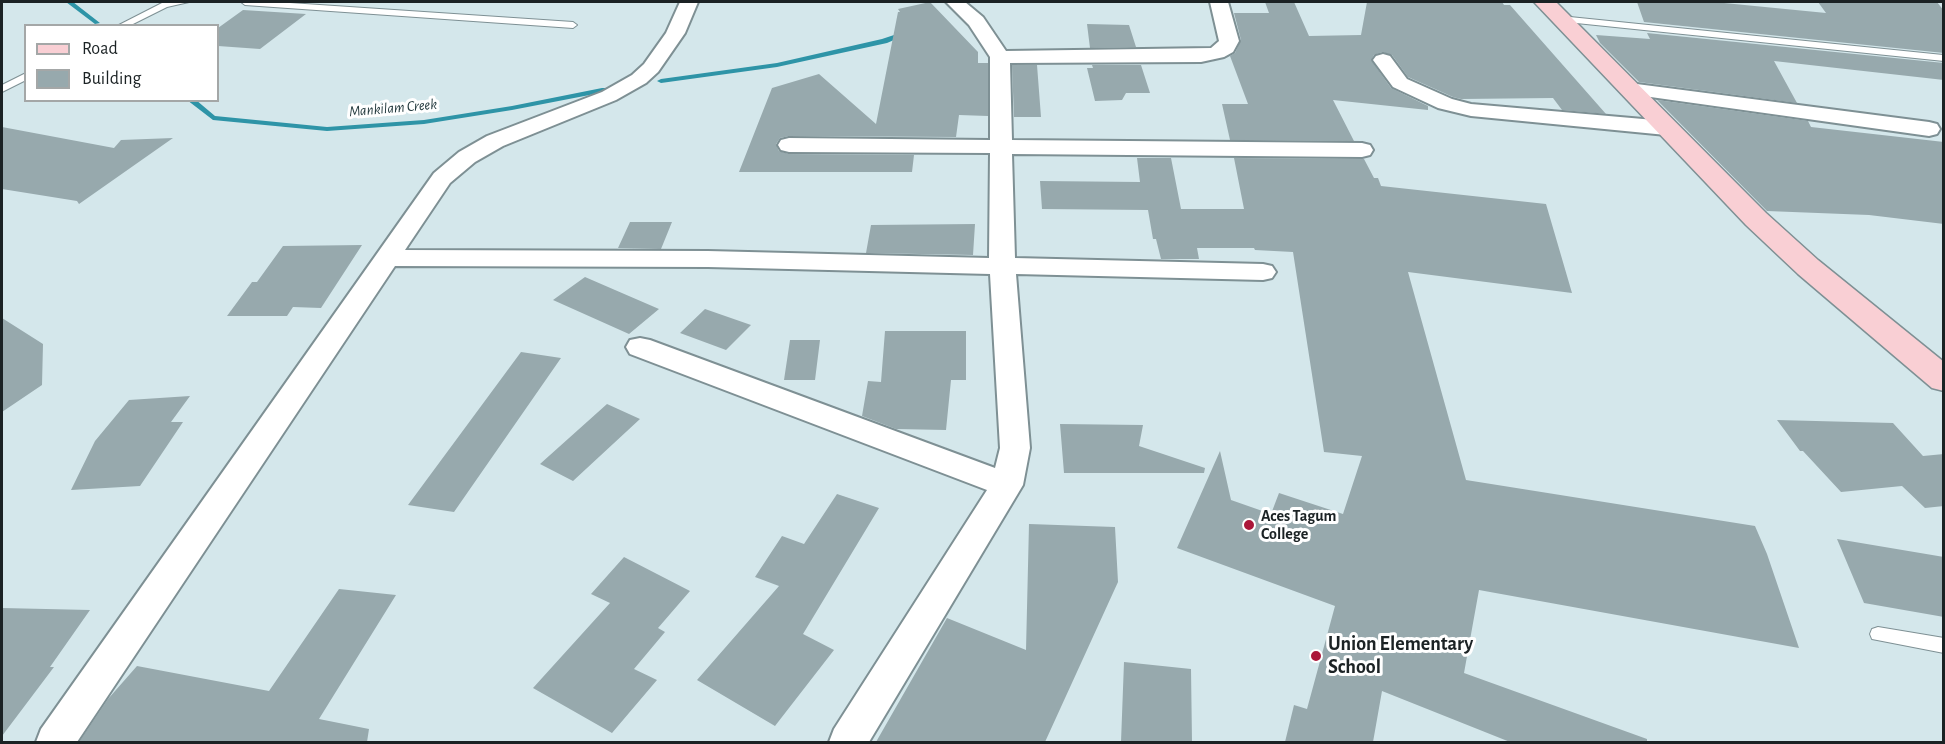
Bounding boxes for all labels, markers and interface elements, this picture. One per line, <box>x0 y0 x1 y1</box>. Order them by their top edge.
legend <box>24 24 219 102</box>
text: Road <box>82 40 118 58</box>
text: Building <box>82 70 141 88</box>
water label: Mankilam Creek <box>348 95 438 121</box>
place label: Aces Tagum College <box>1261 506 1337 544</box>
marker: Aces Tagum College <box>1242 518 1256 532</box>
place label: Union Elementary School <box>1328 632 1473 679</box>
marker: Union Elementary School <box>1309 649 1323 663</box>

